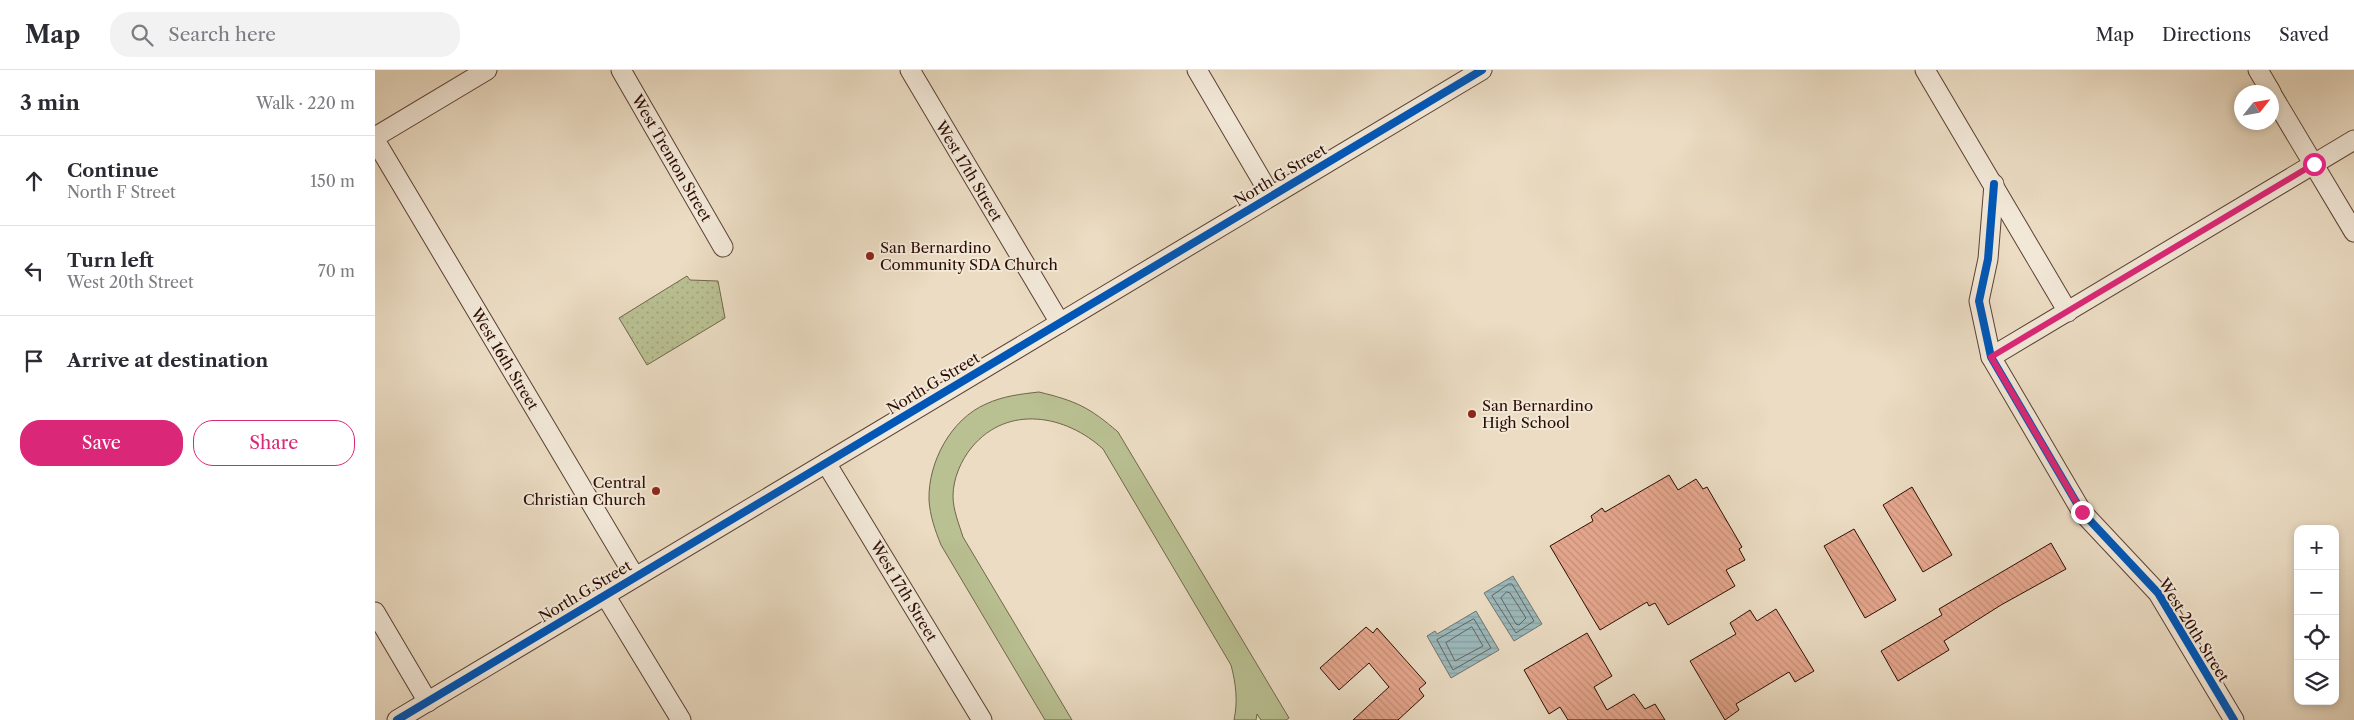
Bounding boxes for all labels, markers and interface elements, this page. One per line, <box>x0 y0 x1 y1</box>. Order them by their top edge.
search box <box>110 12 460 57</box>
text: Map <box>25 20 80 49</box>
icon: search <box>128 21 156 49</box>
text: Search here <box>168 23 276 46</box>
text: Map <box>2095 24 2134 46</box>
text: Directions <box>2162 24 2251 46</box>
text: Saved <box>2279 24 2329 46</box>
north arrow <box>2234 85 2279 130</box>
text: 3 min <box>20 90 80 115</box>
street label: West Trenton Street <box>627 90 716 226</box>
text: Walk · 220 m <box>256 93 355 113</box>
street label: West 17th Street <box>931 116 1007 225</box>
street label: North G Street <box>1230 140 1330 210</box>
route start <box>2303 153 2326 176</box>
text: Continue <box>67 159 159 182</box>
icon: ahead <box>20 167 48 195</box>
text: 150 m <box>310 171 355 191</box>
text: North F Street <box>67 182 176 202</box>
place label: San Bernardino Community SDA Church <box>880 238 1058 274</box>
text: Turn left <box>67 249 154 272</box>
marker: San Bernardino Community SDA Church <box>864 250 876 262</box>
icon: left <box>20 257 48 285</box>
text: 70 m <box>318 261 355 281</box>
text: West 20th Street <box>67 272 194 292</box>
street label: West 16th Street <box>467 304 543 414</box>
icon: arrive <box>20 347 48 375</box>
street label: North G Street <box>883 348 983 418</box>
text: Arrive at destination <box>67 349 268 372</box>
place label: San Bernardino High School <box>1482 396 1593 432</box>
marker: San Bernardino High School <box>1466 408 1478 420</box>
button: Save <box>20 420 183 466</box>
button: Share <box>193 420 355 466</box>
place label: Central Christian Church <box>523 473 647 509</box>
marker: Central Christian Church <box>650 485 662 497</box>
route end <box>2071 501 2094 524</box>
map controls <box>2294 525 2339 705</box>
button: + <box>2294 525 2339 570</box>
street label: West 17th Street <box>866 536 942 645</box>
street label: North G Street <box>535 556 635 626</box>
button: − <box>2294 570 2339 615</box>
street label: West 20th Street <box>2154 574 2234 686</box>
button: locate <box>2294 615 2339 660</box>
button: layers <box>2294 660 2339 705</box>

